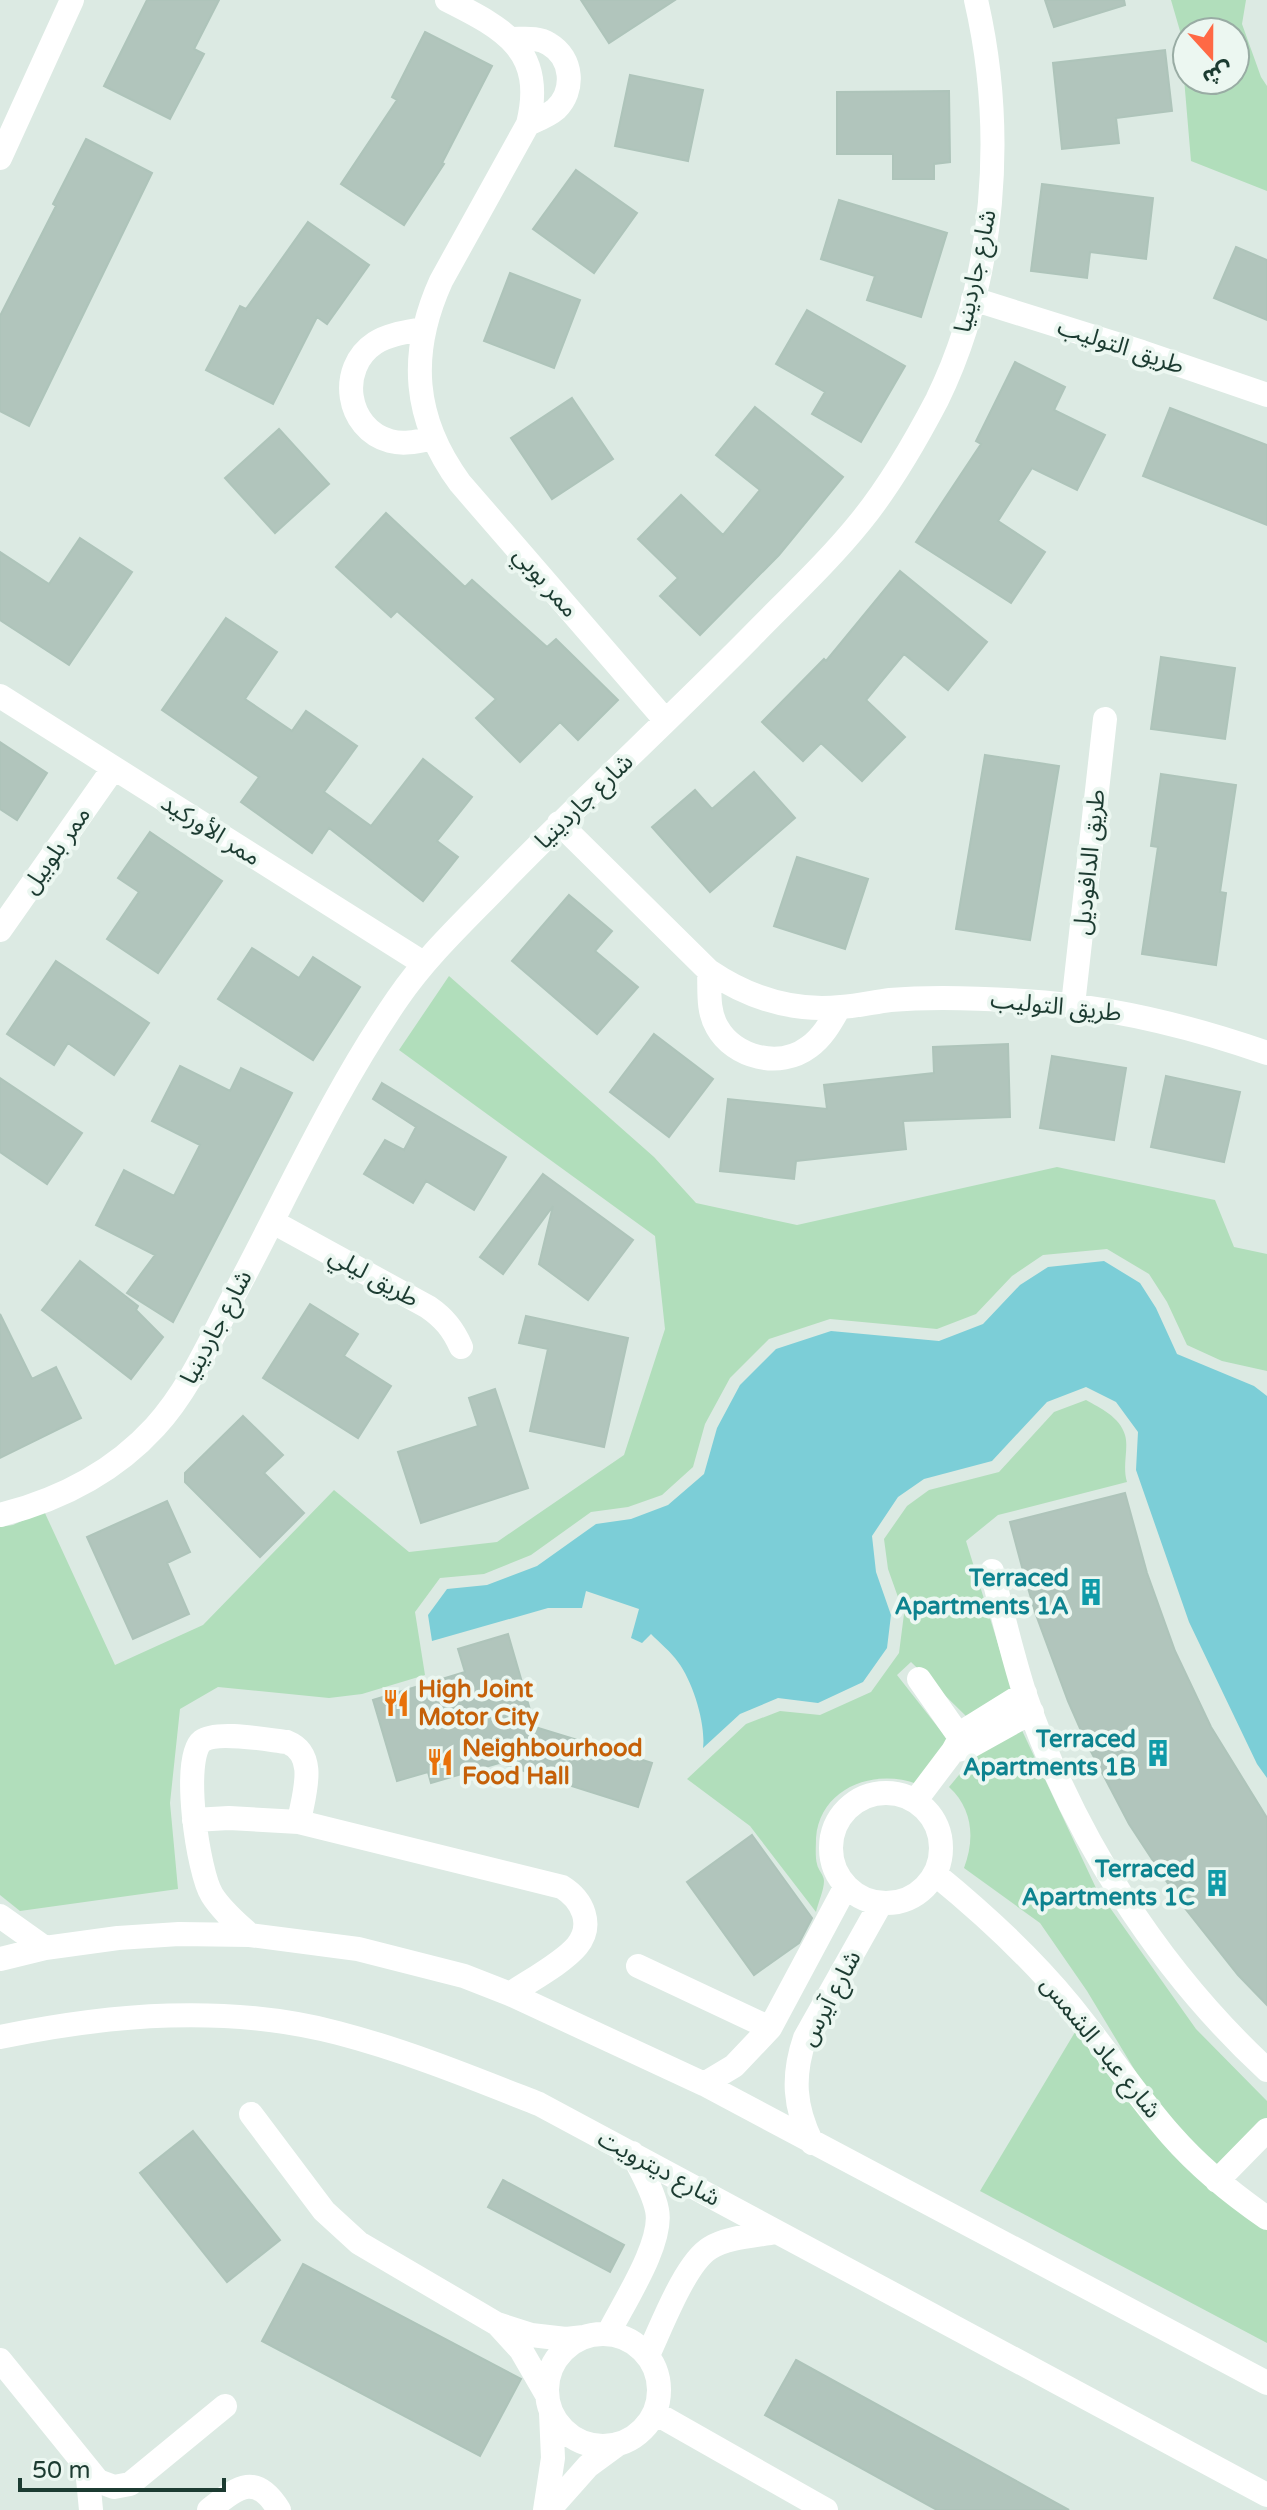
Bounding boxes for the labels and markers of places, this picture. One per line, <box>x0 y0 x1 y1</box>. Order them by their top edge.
place label: Terraced Apartments 1A <box>894 1564 1069 1621</box>
building icon: Terraced Apartments 1A <box>1076 1577 1106 1607</box>
place label: High Joint Motor City <box>418 1675 539 1732</box>
restaurant icon: High Joint Motor City <box>381 1688 411 1718</box>
place label: Terraced Apartments 1B <box>963 1725 1136 1782</box>
place label: Neighbourhood Food Hall <box>462 1734 643 1791</box>
building icon: Terraced Apartments 1B <box>1143 1738 1173 1768</box>
restaurant icon: Neighbourhood Food Hall <box>425 1747 455 1777</box>
place label: Terraced Apartments 1C <box>1022 1855 1195 1912</box>
building icon: Terraced Apartments 1C <box>1202 1868 1232 1898</box>

